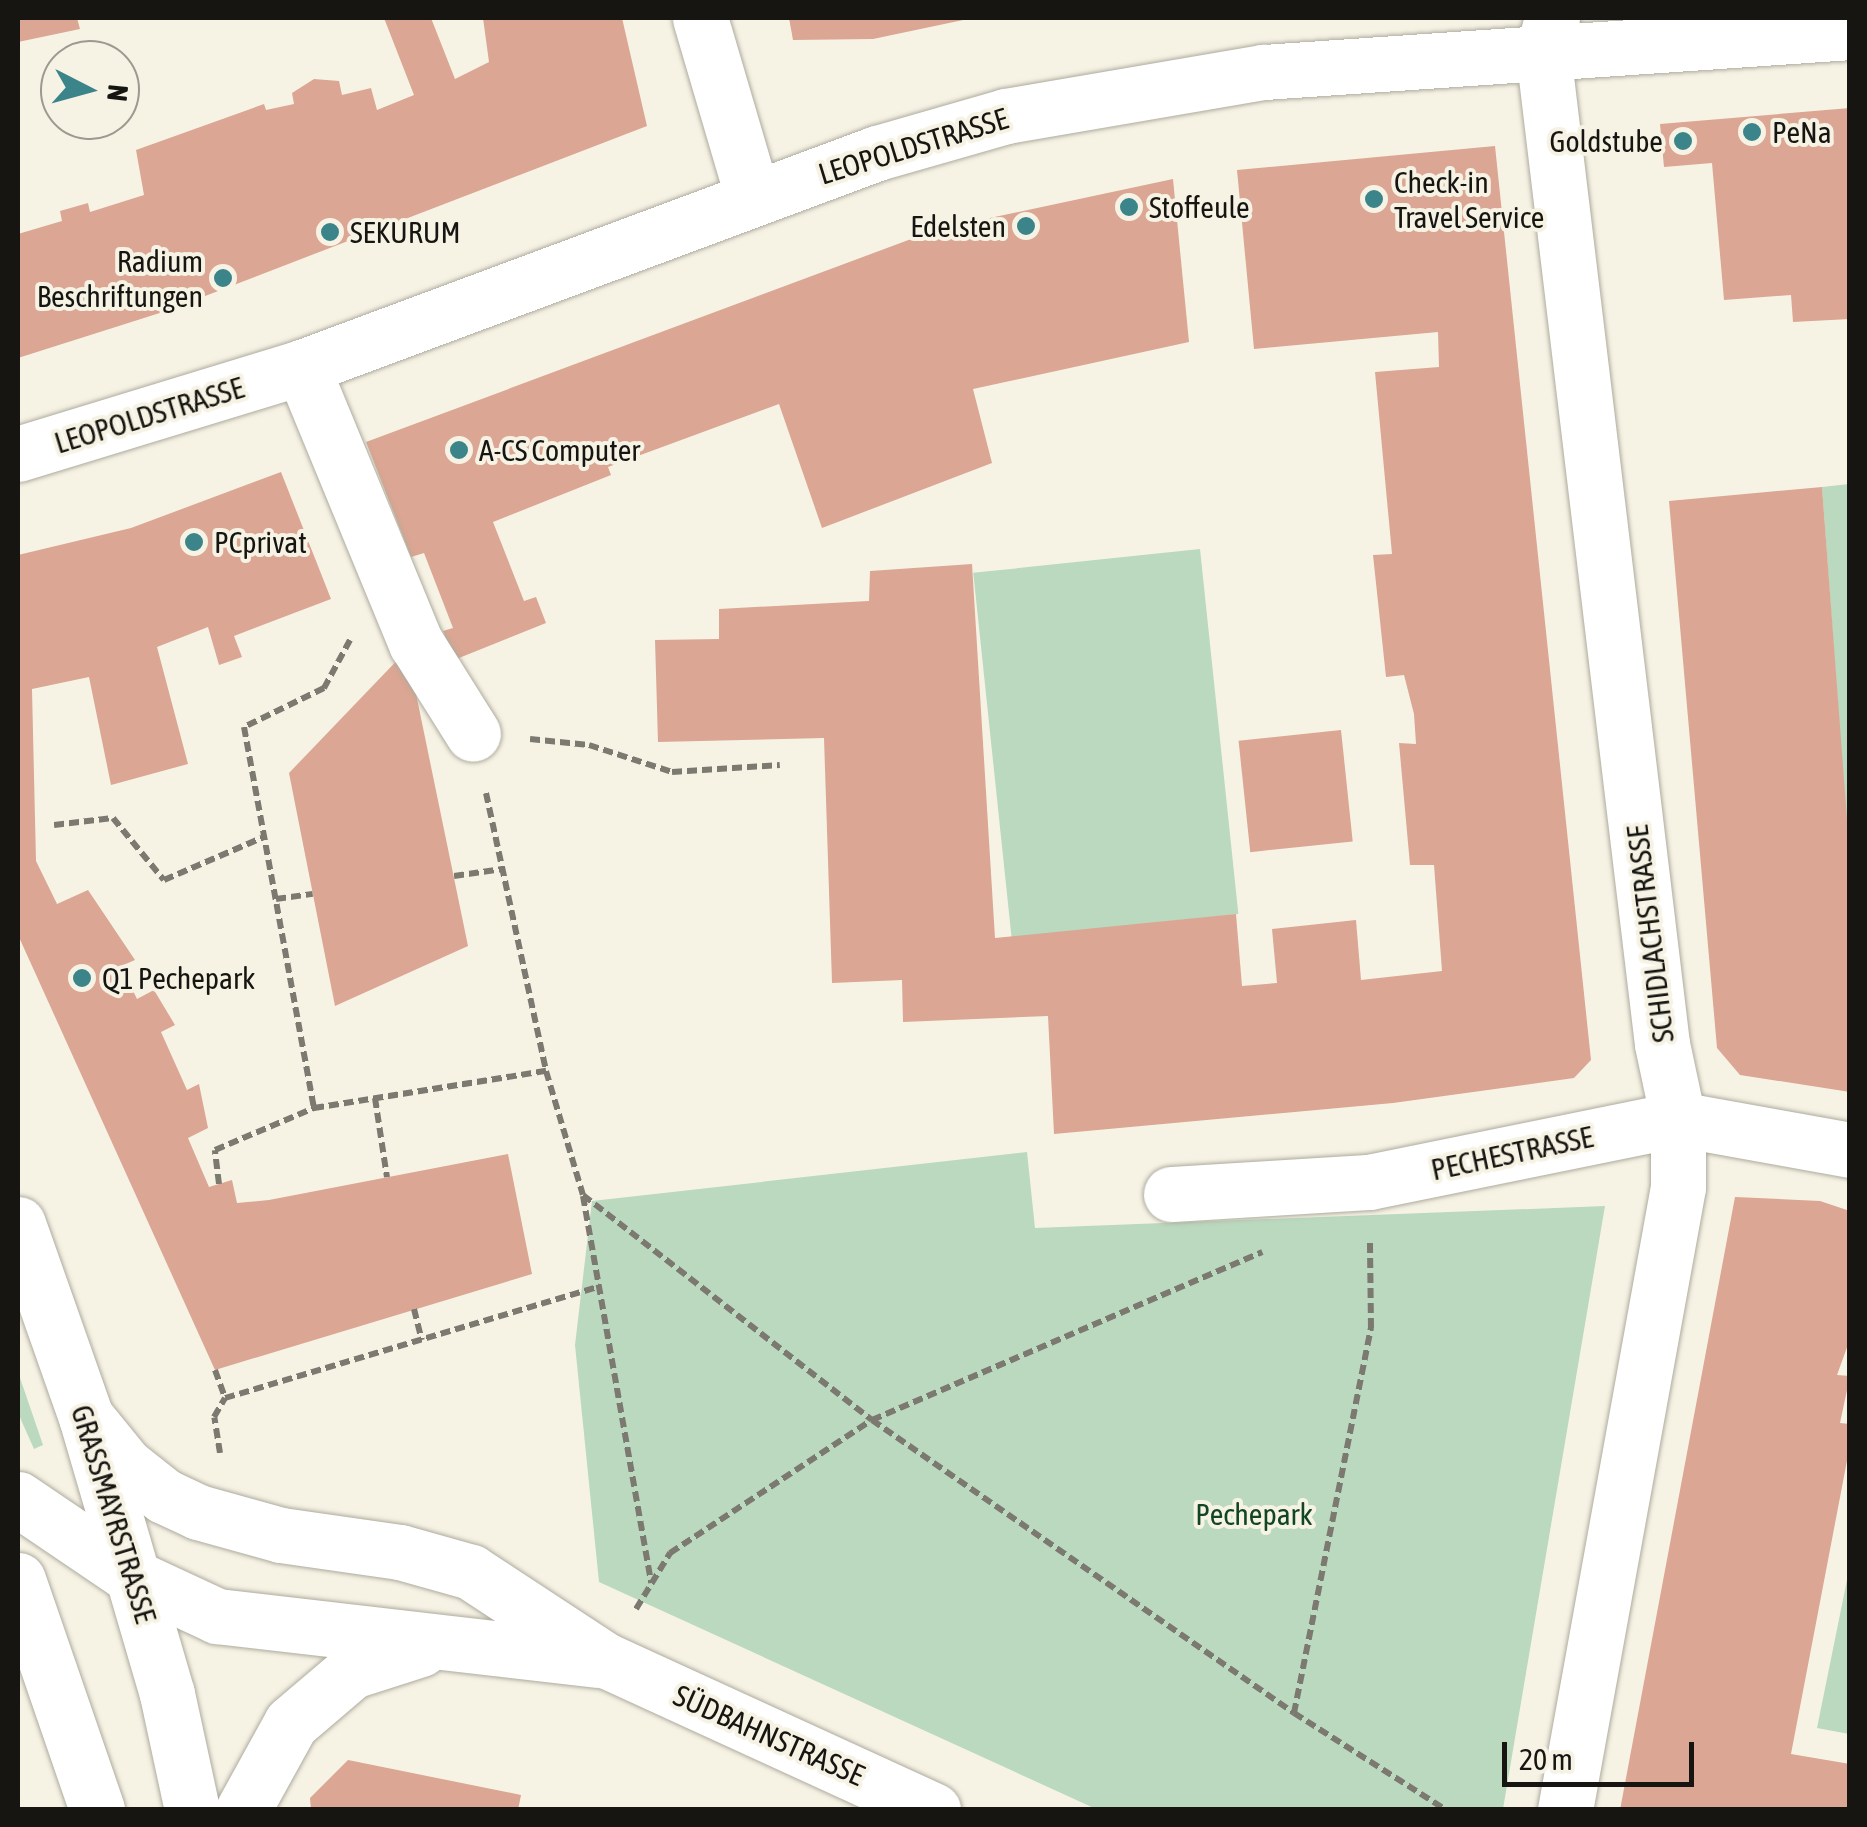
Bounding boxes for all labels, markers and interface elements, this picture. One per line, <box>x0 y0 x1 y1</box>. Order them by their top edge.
north arrow <box>40 40 140 140</box>
text: N <box>101 83 135 103</box>
street label: LEOPOLDSTRASSE <box>814 100 1012 192</box>
place label: PeNa <box>1772 114 1832 150</box>
marker: PeNa <box>1741 121 1763 143</box>
place label: Goldstube <box>1550 123 1663 159</box>
marker: Goldstube <box>1672 130 1694 152</box>
place label: Check-in Travel Service <box>1394 164 1544 234</box>
marker: Check-in Travel Service <box>1363 188 1385 210</box>
place label: Stoffeule <box>1149 189 1250 225</box>
marker: Stoffeule <box>1118 196 1140 218</box>
place label: Edelsten <box>910 208 1006 244</box>
place label: SEKURUM <box>350 214 461 250</box>
marker: Edelsten <box>1015 215 1037 237</box>
marker: SEKURUM <box>319 221 341 243</box>
place label: Radium Beschriftungen <box>37 243 203 314</box>
marker: Radium Beschriftungen <box>212 267 234 289</box>
street label: LEOPOLDSTRASSE <box>50 369 248 461</box>
place label: A-CS Computer <box>479 432 640 468</box>
marker: A-CS Computer <box>448 439 470 461</box>
place label: PCprivat <box>214 524 307 560</box>
marker: PCprivat <box>183 531 205 553</box>
street label: SCHIDLACHSTRASSE <box>1619 823 1681 1045</box>
place label: Q1 Pechepark <box>102 960 255 996</box>
marker: Q1 Pechepark <box>71 967 93 989</box>
street label: PECHESTRASSE <box>1428 1118 1596 1188</box>
street label: GRASSMAYRSTRASSE <box>64 1401 164 1627</box>
park label: Pechepark <box>1195 1496 1313 1532</box>
street label: SÜDBAHNSTRASSE <box>668 1677 870 1793</box>
scale bar <box>1507 1722 1700 1784</box>
text: 20 m <box>1519 1742 1573 1776</box>

